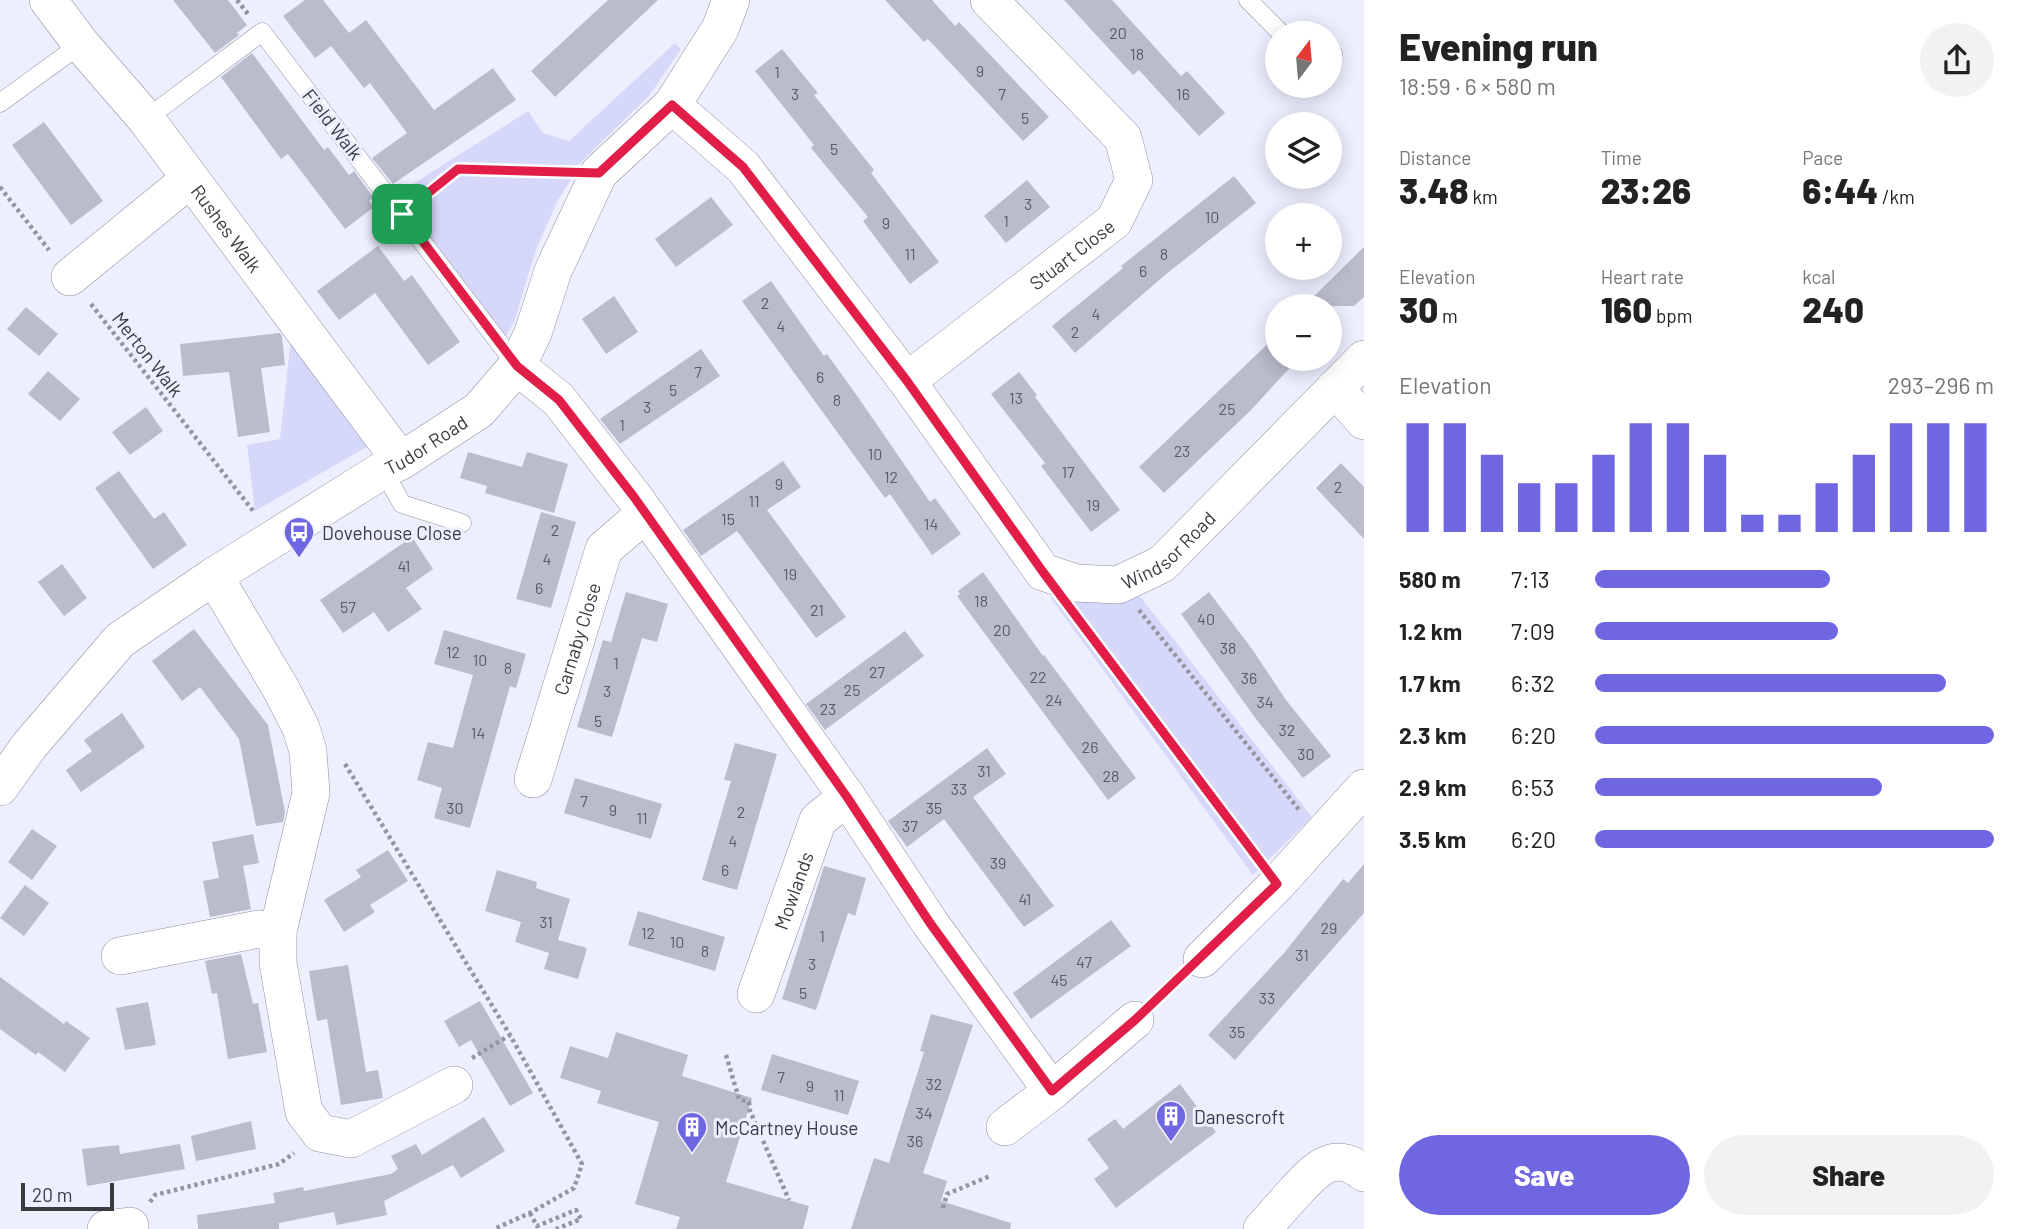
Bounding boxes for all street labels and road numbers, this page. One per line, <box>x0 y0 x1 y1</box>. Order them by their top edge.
street label: Field Walk <box>298 84 368 164</box>
street label: Rushes Walk <box>187 180 267 276</box>
street label: Stuart Close <box>1024 214 1119 294</box>
street label: Merton Walk <box>108 307 188 401</box>
street label: Tudor Road <box>381 409 471 479</box>
street label: Windsor Road <box>1117 506 1219 593</box>
street label: Carnaby Close <box>548 580 605 698</box>
street label: Mowlands <box>768 848 817 932</box>

